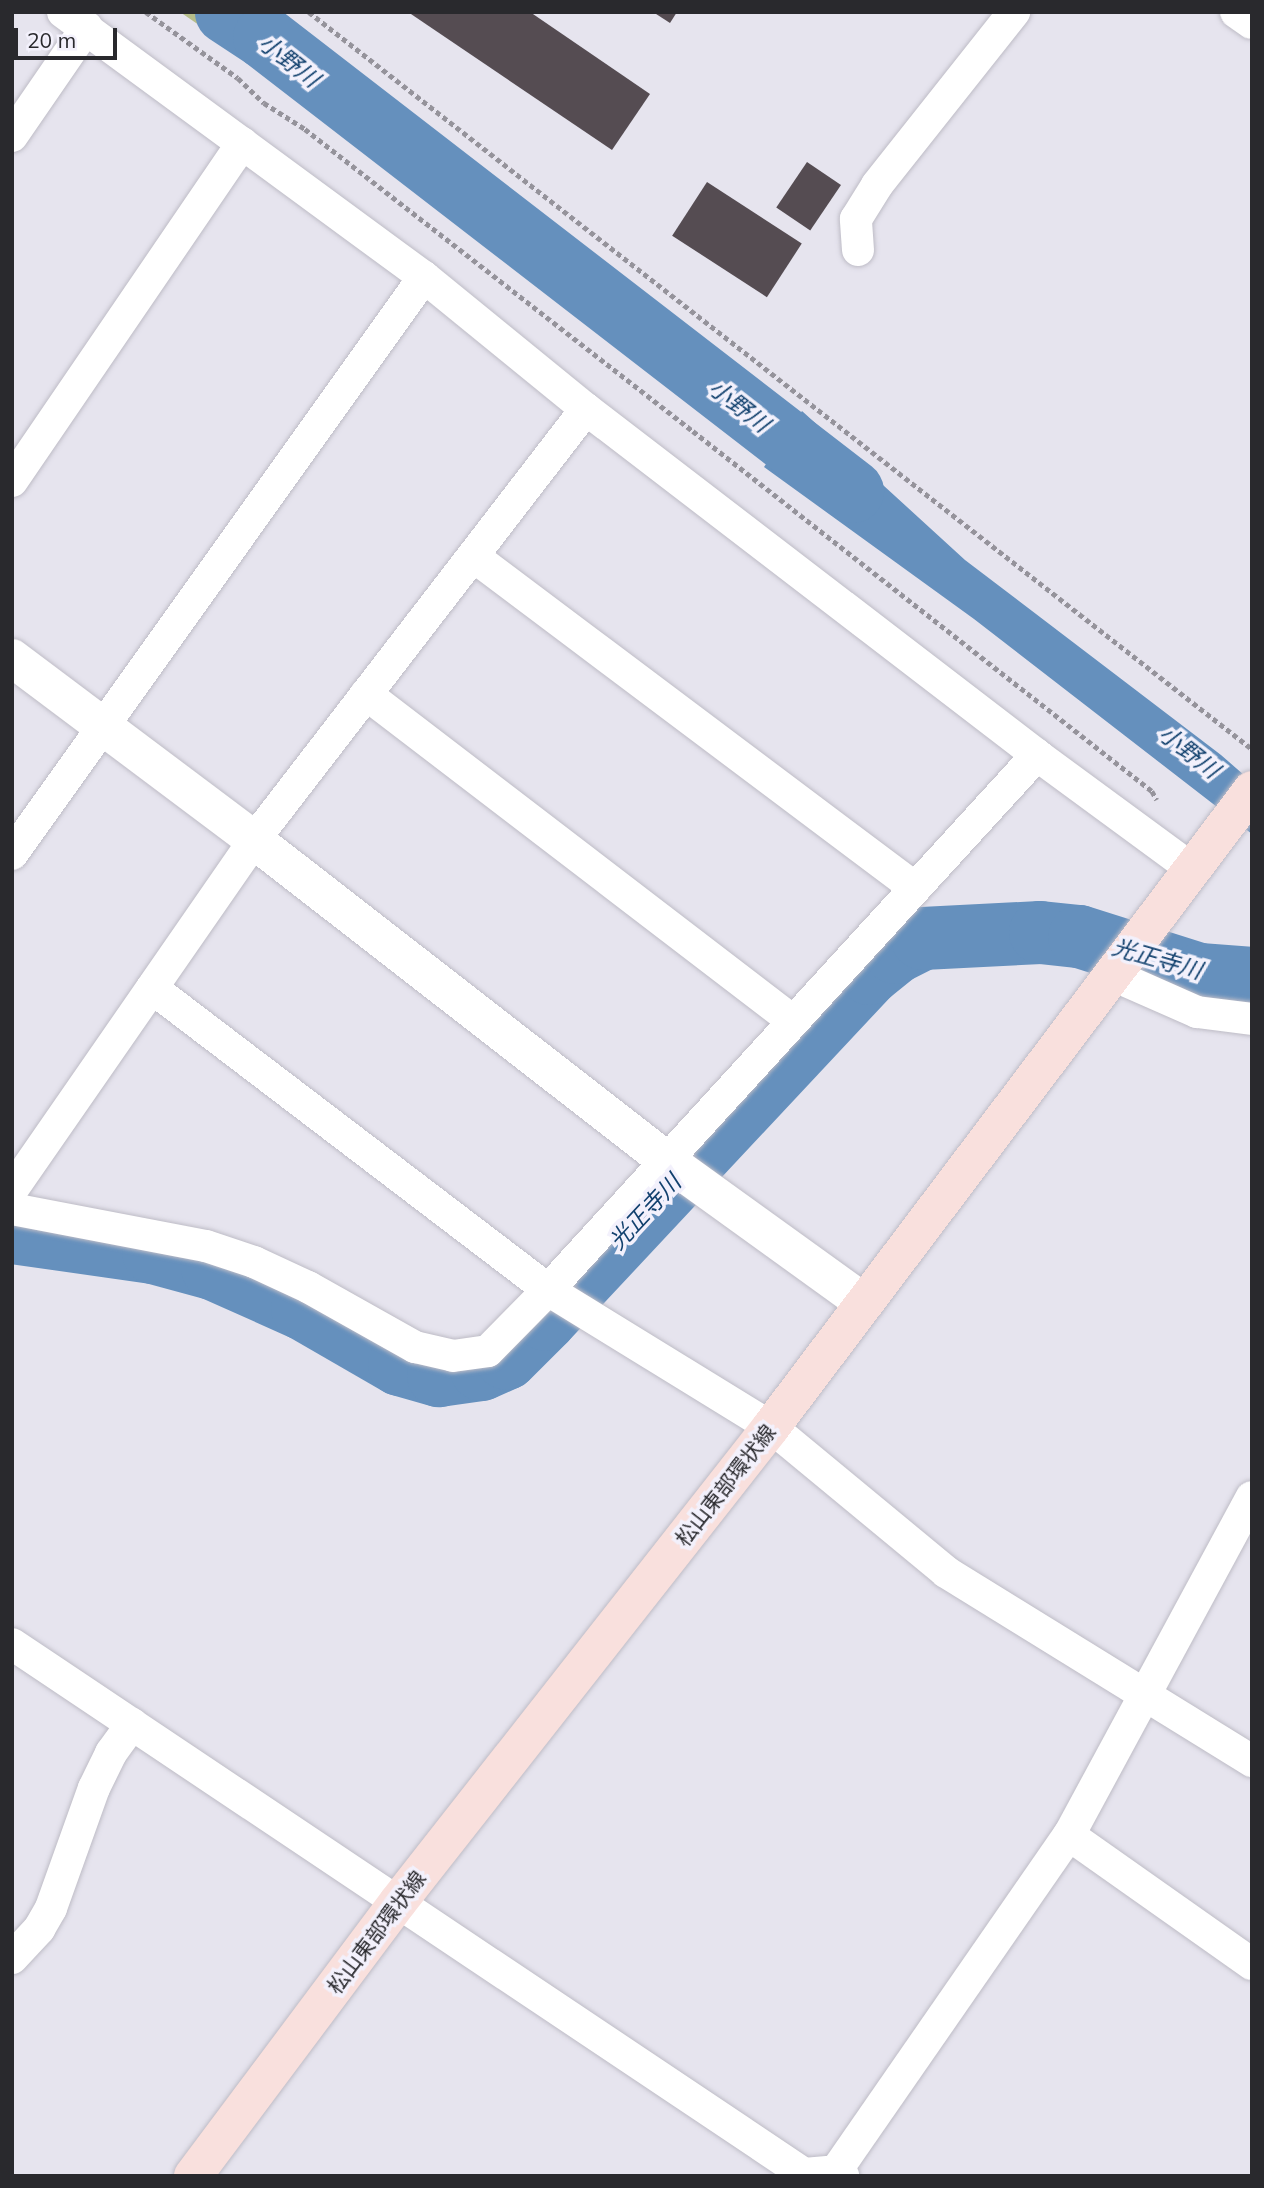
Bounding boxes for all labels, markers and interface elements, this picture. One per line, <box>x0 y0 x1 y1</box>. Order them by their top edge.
scale bar <box>18 14 121 58</box>
text: 20 m <box>27 27 76 53</box>
water label: 小野川 <box>253 29 325 93</box>
water label: 小野川 <box>703 374 775 438</box>
water label: 小野川 <box>1153 720 1225 784</box>
water label: 光正寺川 <box>1109 933 1205 985</box>
water label: 光正寺川 <box>604 1169 686 1255</box>
street label: 松山東部環状線 <box>670 1419 780 1551</box>
street label: 松山東部環状線 <box>322 1866 430 1998</box>

